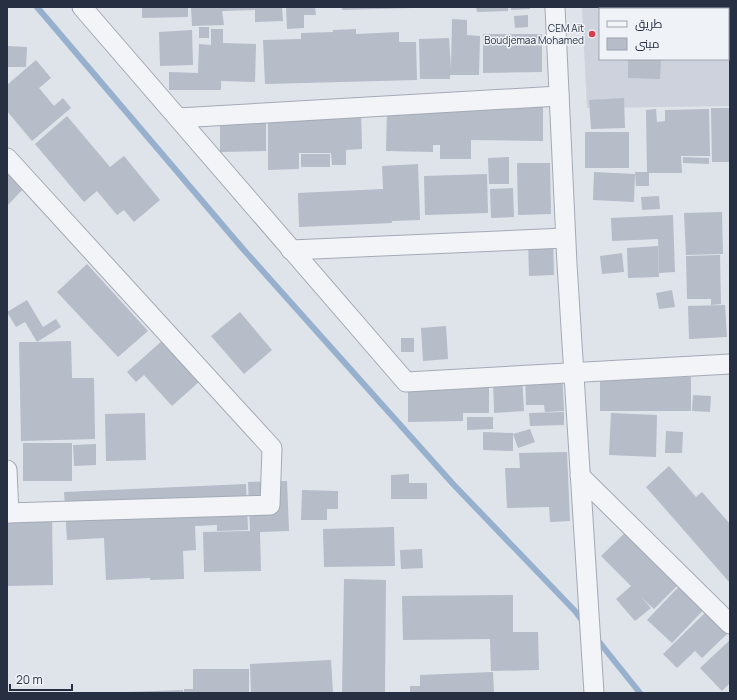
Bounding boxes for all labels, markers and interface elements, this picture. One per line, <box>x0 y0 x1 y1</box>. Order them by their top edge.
legend <box>599 8 729 60</box>
text: طريق <box>635 15 663 32</box>
place label: CEM Aït Boudjemaa Mohamed <box>484 21 584 47</box>
marker: CEM Aït Boudjemaa Mohamed <box>587 29 597 39</box>
text: مبنى <box>635 35 660 52</box>
scale bar <box>10 666 72 692</box>
text: 20 m <box>16 671 43 688</box>

